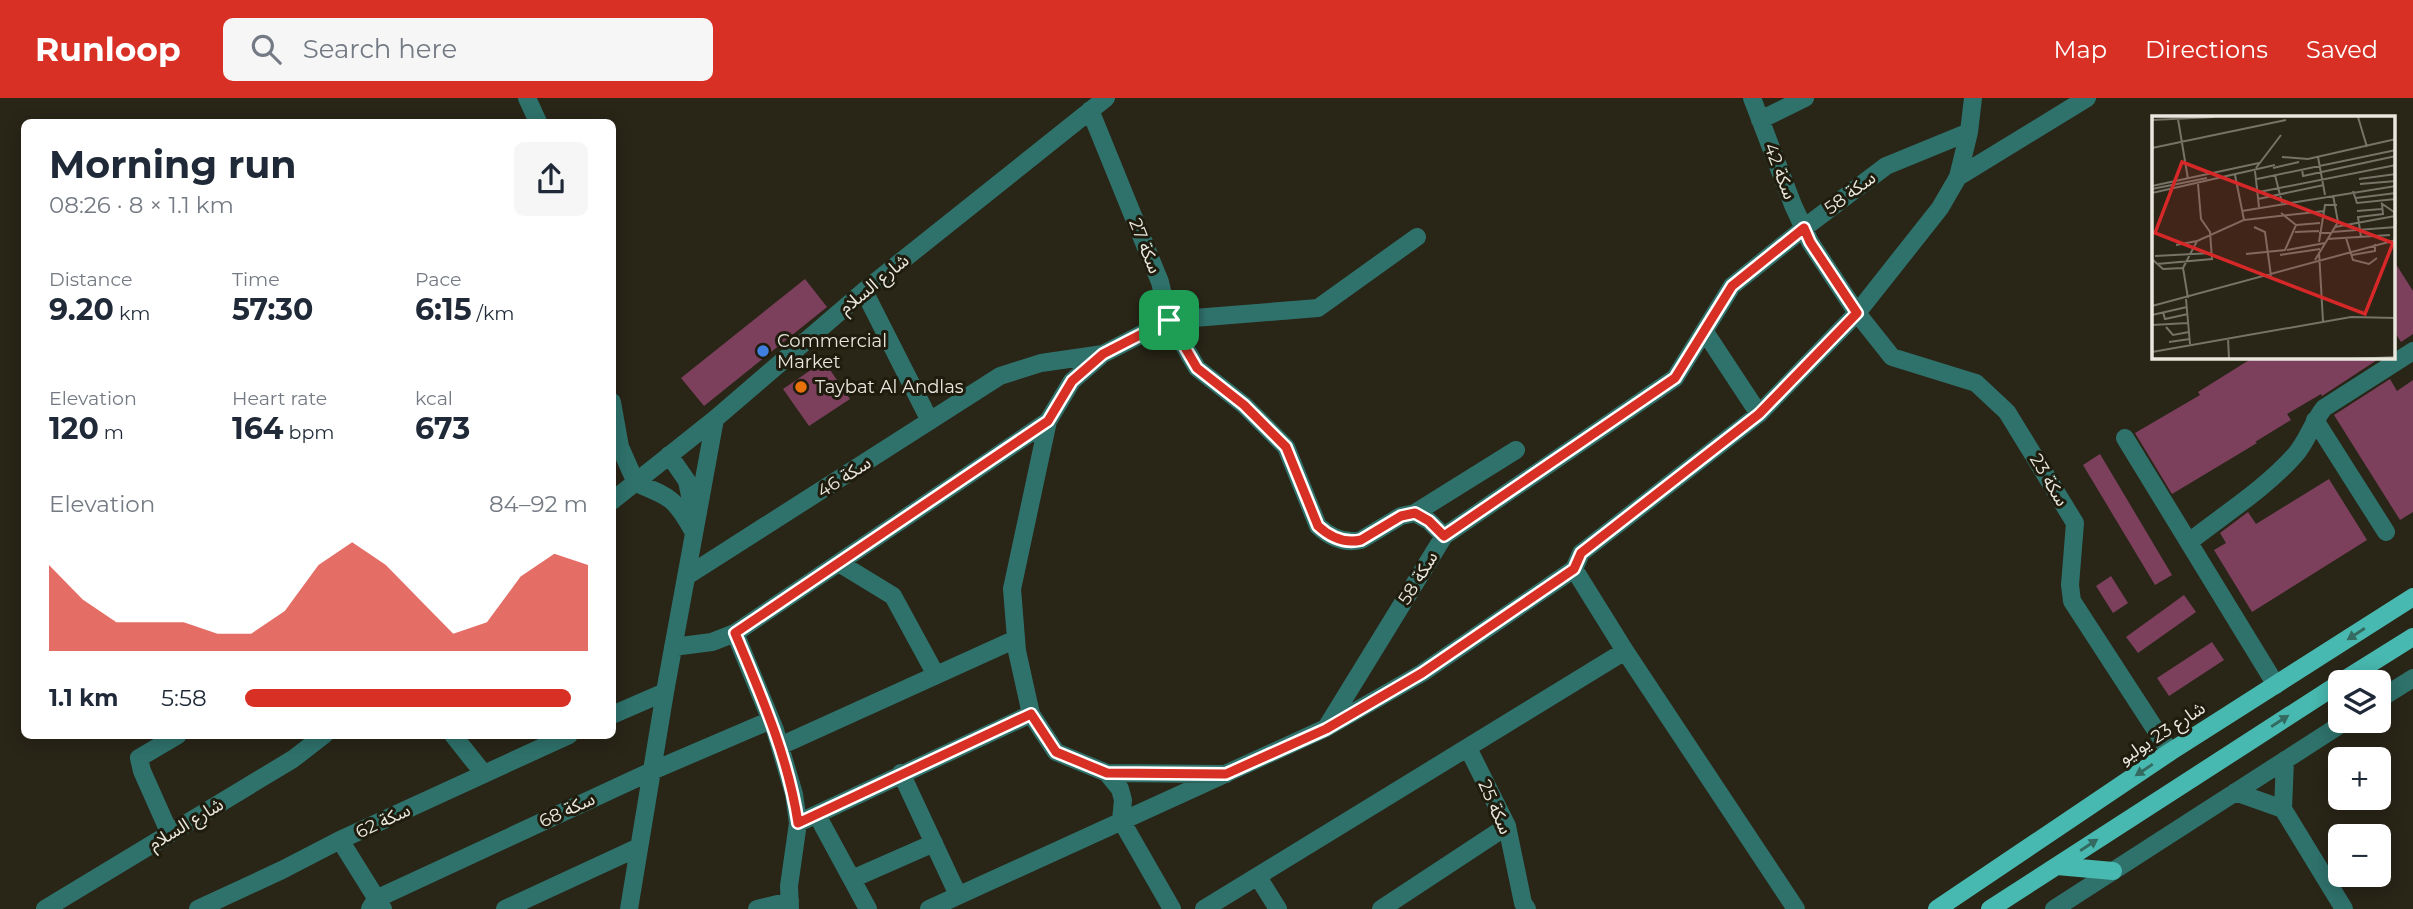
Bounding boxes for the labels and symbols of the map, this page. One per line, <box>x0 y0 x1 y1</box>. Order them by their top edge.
inset map <box>2152 116 2396 359</box>
street label: سكة 42 <box>1759 140 1801 202</box>
street label: سكة 58 <box>1820 167 1880 219</box>
street label: سكة 27 <box>1124 215 1166 277</box>
street label: شارع السلام <box>835 249 915 321</box>
pin <box>1139 290 1199 350</box>
place label: Commercial Market <box>777 330 887 373</box>
marker: Commercial Market <box>755 343 771 359</box>
place label: Taybat Al Andlas <box>815 376 964 398</box>
marker: Taybat Al Andlas <box>793 379 809 395</box>
street label: سكة 23 <box>2025 450 2073 510</box>
street label: سكة 46 <box>813 452 875 502</box>
street label: سكة 58 <box>1394 547 1442 609</box>
one-way arrow <box>2346 627 2365 640</box>
street label: شارع 23 يوليو <box>2115 697 2211 772</box>
one-way arrow <box>2270 715 2289 728</box>
one-way arrow <box>2135 763 2153 777</box>
street label: سكة 25 <box>1473 776 1517 838</box>
street label: سكة 68 <box>536 788 598 832</box>
street label: شارع السلام <box>145 793 229 858</box>
street label: سكة 62 <box>352 799 414 843</box>
one-way arrow <box>2079 839 2098 852</box>

